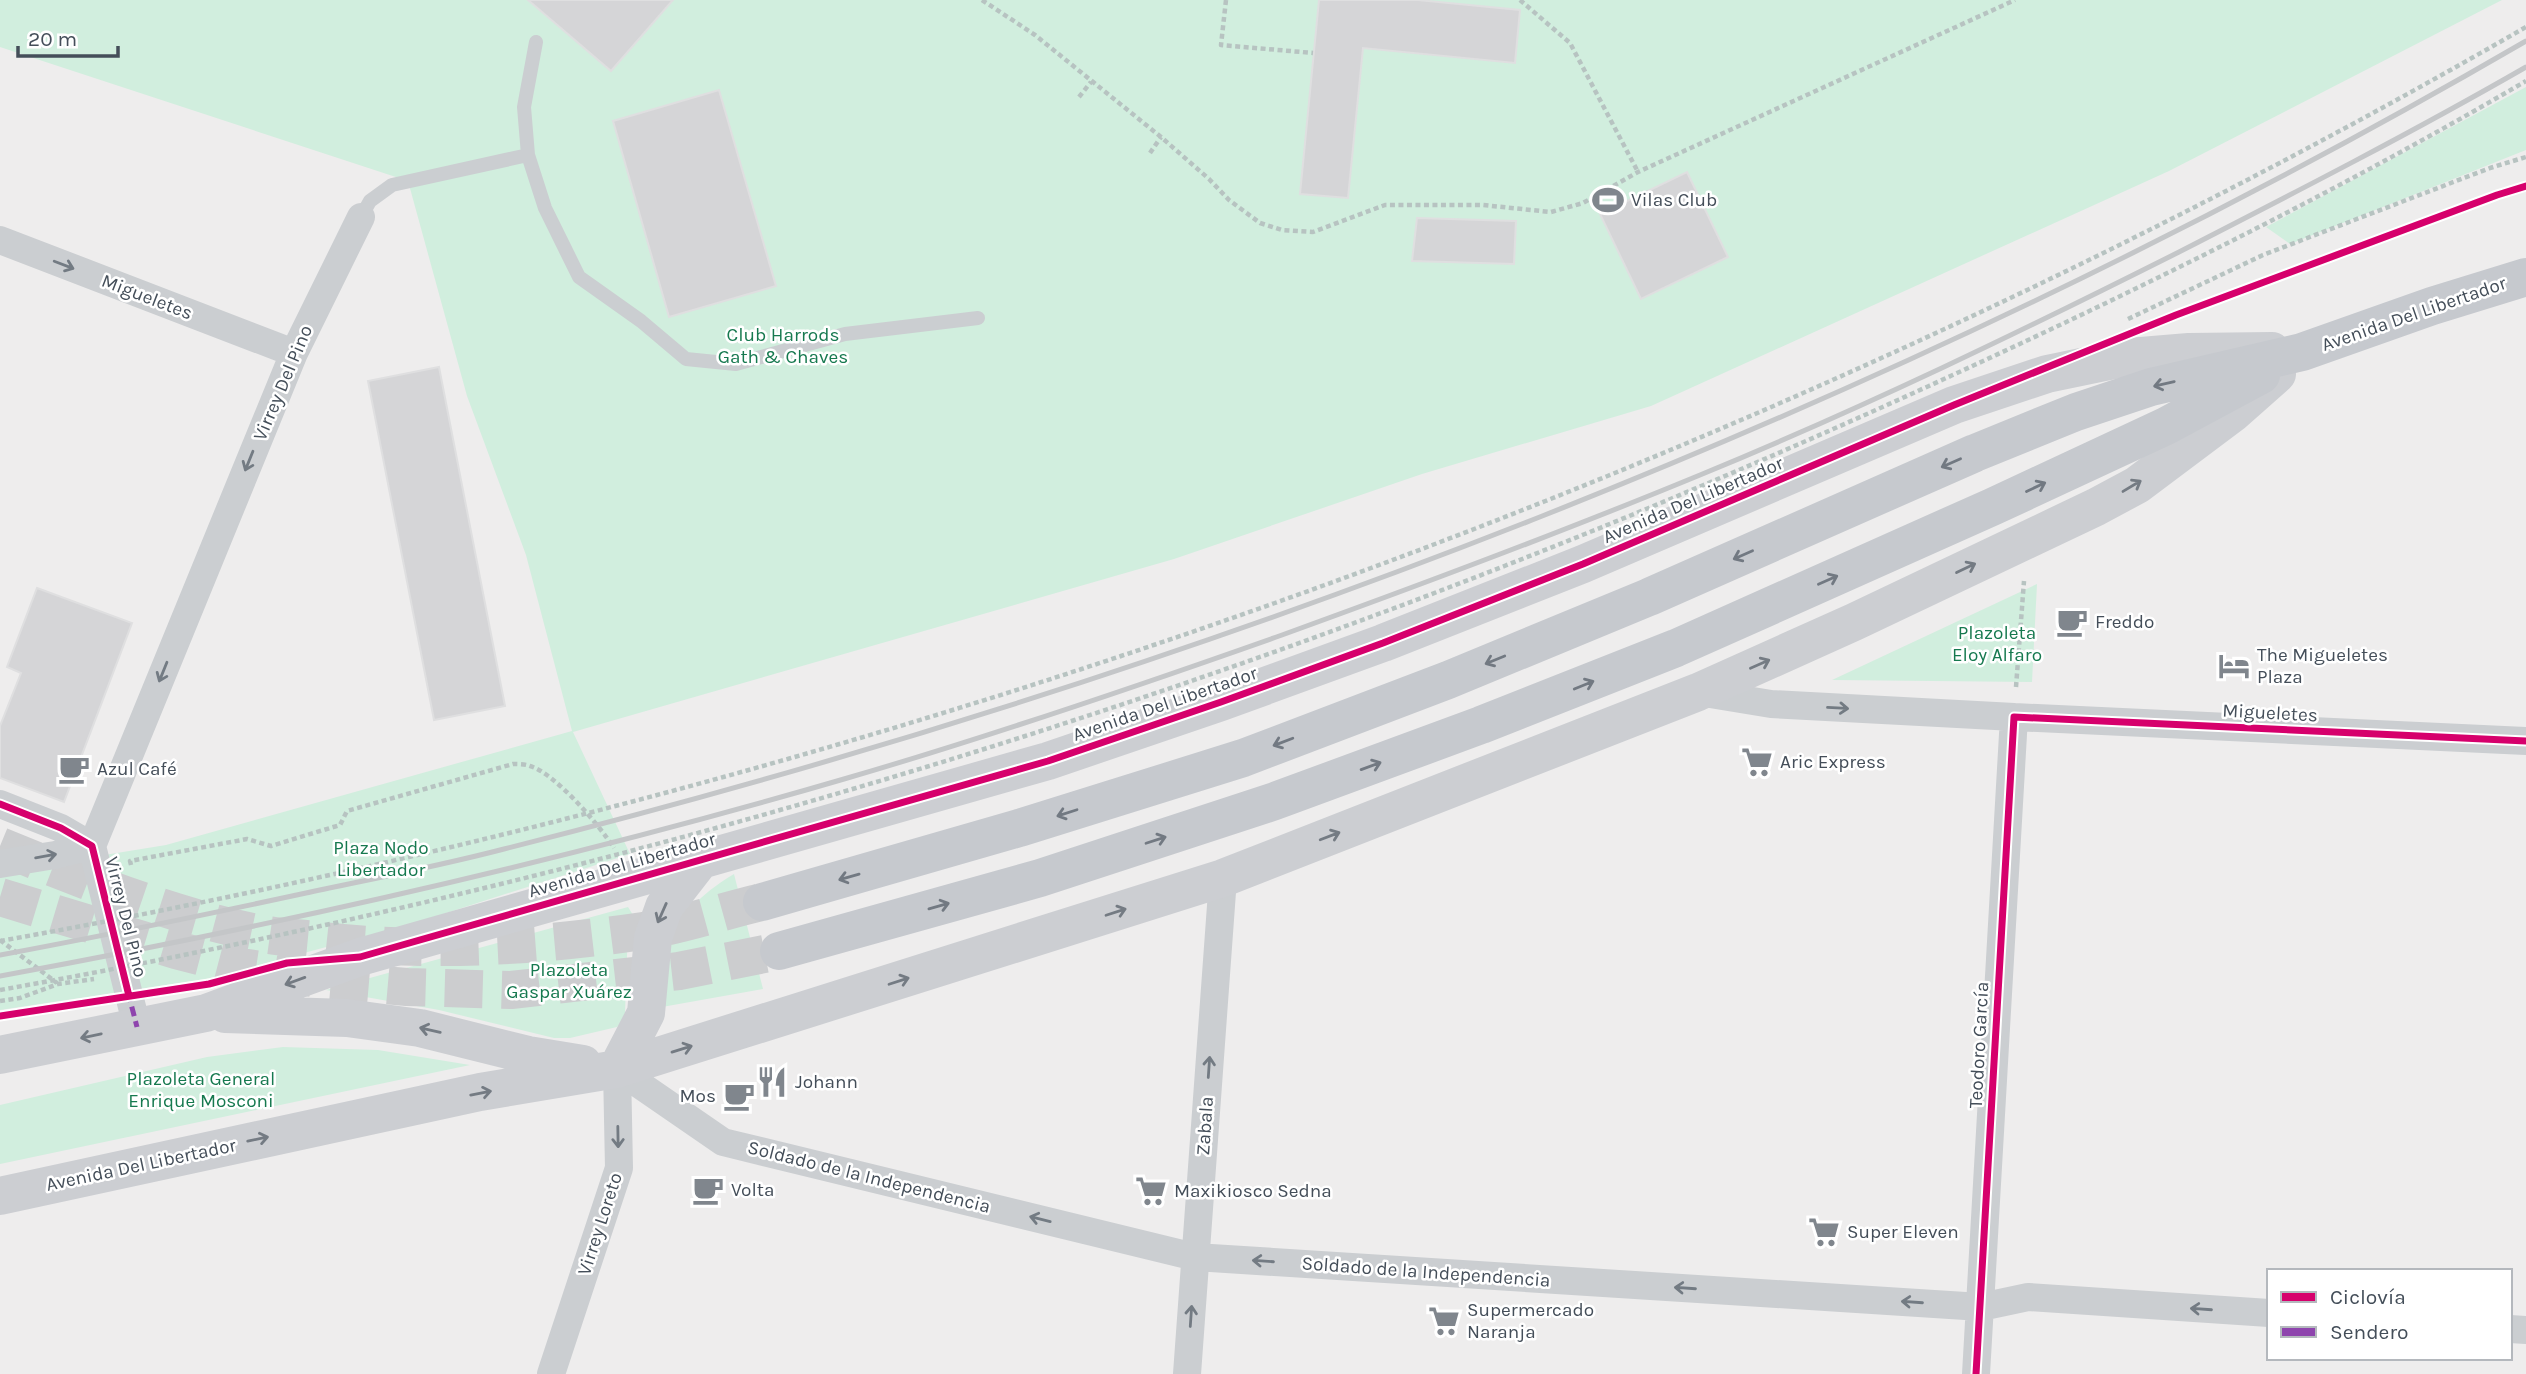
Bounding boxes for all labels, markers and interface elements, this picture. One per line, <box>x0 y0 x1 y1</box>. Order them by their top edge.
scale bar <box>18 14 117 58</box>
text: 20 m <box>28 27 77 51</box>
sports icon: Vilas Club <box>1591 183 1625 217</box>
place label: Vilas Club <box>1631 189 1717 211</box>
one-way arrow <box>52 259 74 272</box>
street label: Migueletes <box>98 270 196 324</box>
street label: Avenida Del Libertador <box>2319 272 2509 356</box>
street label: Virrey Del Pino <box>249 322 317 444</box>
park label: Club Harrods Gath & Chaves <box>718 324 848 368</box>
one-way arrow <box>2153 377 2176 391</box>
one-way arrow <box>242 450 255 472</box>
street label: Avenida Del Libertador <box>1599 452 1787 548</box>
one-way arrow <box>1941 457 1963 470</box>
one-way arrow <box>2122 479 2142 493</box>
one-way arrow <box>2025 480 2046 493</box>
one-way arrow <box>1733 549 1754 562</box>
one-way arrow <box>1955 560 1976 574</box>
one-way arrow <box>1817 573 1838 586</box>
cafe icon: Freddo <box>2055 605 2089 639</box>
place label: Freddo <box>2095 611 2154 633</box>
park label: Plazoleta Eloy Alfaro <box>1952 622 2042 666</box>
place label: The Migueletes Plaza <box>2257 644 2388 688</box>
hotel icon: The Migueletes Plaza <box>2217 649 2251 683</box>
one-way arrow <box>1485 654 1507 667</box>
one-way arrow <box>1749 657 1770 670</box>
one-way arrow <box>156 661 169 682</box>
street label: Avenida Del Libertador <box>1070 662 1260 746</box>
one-way arrow <box>1573 677 1594 690</box>
street label: Migueletes <box>2222 700 2318 726</box>
one-way arrow <box>1827 701 1850 714</box>
one-way arrow <box>1273 737 1295 750</box>
supermarket icon: Aric Express <box>1740 745 1774 779</box>
place label: Aric Express <box>1780 751 1886 773</box>
cafe icon: Azul Café <box>57 752 91 786</box>
place label: Azul Café <box>97 758 177 780</box>
one-way arrow <box>1360 758 1382 771</box>
one-way arrow <box>1057 808 1079 820</box>
street label: Avenida Del Libertador <box>526 828 718 902</box>
one-way arrow <box>1319 828 1340 841</box>
one-way arrow <box>1145 833 1167 845</box>
park label: Plaza Nodo Libertador <box>333 837 429 881</box>
one-way arrow <box>34 849 57 862</box>
street label: Virrey Del Pino <box>100 854 152 980</box>
one-way arrow <box>838 871 860 884</box>
one-way arrow <box>927 899 950 912</box>
one-way arrow <box>655 902 668 923</box>
one-way arrow <box>1104 905 1126 917</box>
park label: Plazoleta Gaspar Xuárez <box>506 959 632 1003</box>
one-way arrow <box>888 974 910 987</box>
one-way arrow <box>285 975 307 988</box>
street label: Teodoro García <box>1965 981 1993 1109</box>
one-way arrow <box>419 1023 442 1037</box>
one-way arrow <box>80 1029 103 1043</box>
one-way arrow <box>671 1042 693 1055</box>
one-way arrow <box>1203 1056 1216 1079</box>
restaurant icon: Johann <box>755 1065 789 1099</box>
park label: Plazoleta General Enrique Mosconi <box>127 1068 275 1112</box>
place label: Johann <box>795 1071 858 1093</box>
cafe icon: Mos <box>722 1079 756 1113</box>
one-way arrow <box>469 1085 492 1099</box>
place label: Mos <box>680 1085 716 1107</box>
street label: Zabala <box>1192 1096 1218 1156</box>
one-way arrow <box>612 1126 625 1149</box>
one-way arrow <box>246 1132 269 1146</box>
street label: Avenida Del Libertador <box>44 1134 238 1196</box>
street label: Soldado de la Independencia <box>745 1136 993 1218</box>
street label: Virrey Loreto <box>573 1170 627 1278</box>
cafe icon: Volta <box>691 1173 725 1207</box>
supermarket icon: Maxikiosco Sedna <box>1134 1174 1168 1208</box>
place label: Volta <box>731 1179 774 1201</box>
place label: Maxikiosco Sedna <box>1174 1180 1332 1202</box>
one-way arrow <box>1029 1212 1052 1225</box>
supermarket icon: Super Eleven <box>1807 1215 1841 1249</box>
place label: Super Eleven <box>1847 1221 1959 1243</box>
street label: Soldado de la Independencia <box>1301 1252 1551 1292</box>
one-way arrow <box>1252 1255 1275 1268</box>
legend <box>2267 1269 2512 1360</box>
one-way arrow <box>1675 1281 1697 1294</box>
text: Ciclovía <box>2330 1285 2406 1309</box>
one-way arrow <box>1901 1296 1924 1309</box>
place label: Supermercado Naranja <box>1467 1299 1594 1343</box>
one-way arrow <box>2189 1302 2212 1315</box>
supermarket icon: Supermercado Naranja <box>1427 1304 1461 1338</box>
one-way arrow <box>1185 1305 1198 1327</box>
text: Sendero <box>2330 1320 2408 1344</box>

